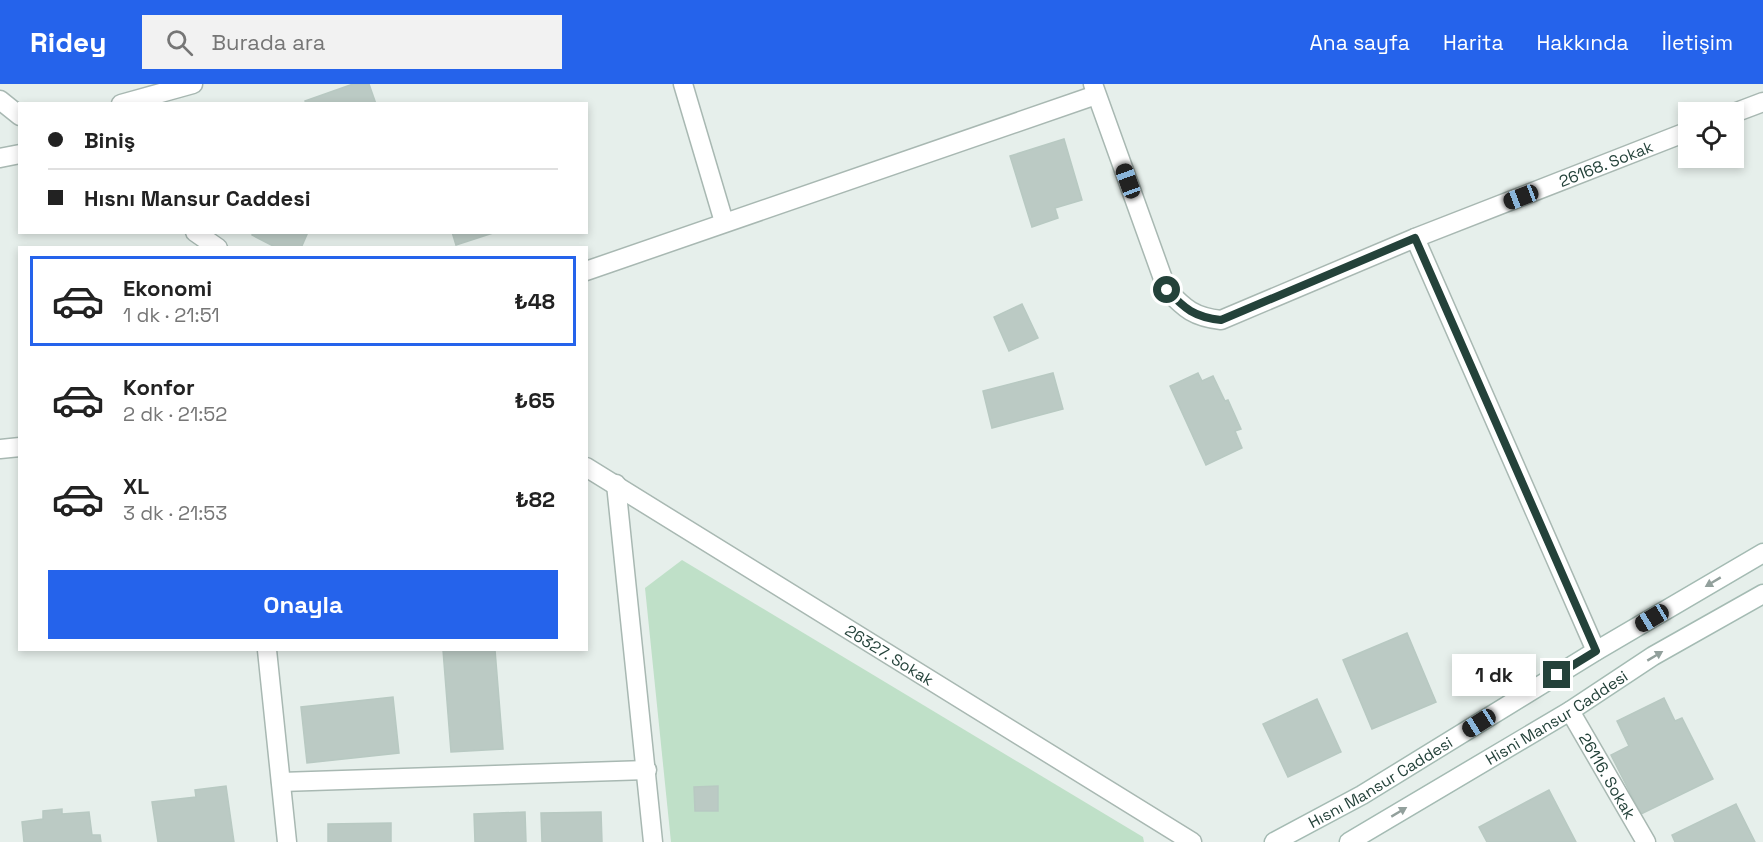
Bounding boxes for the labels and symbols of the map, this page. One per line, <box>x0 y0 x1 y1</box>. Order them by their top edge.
street label: 26168. Sokak <box>1556 135 1656 191</box>
car <box>1113 161 1143 201</box>
car <box>1501 182 1541 212</box>
route start <box>1153 276 1180 303</box>
one-way arrow <box>1705 577 1721 588</box>
car <box>1632 601 1672 635</box>
street label: 26327. Sokak <box>841 620 938 690</box>
one-way arrow <box>1647 650 1663 661</box>
callout: 1 dk <box>1452 654 1536 696</box>
route end <box>1543 661 1570 688</box>
street label: Hisni Mansur Caddesi <box>1481 665 1632 769</box>
car <box>1459 706 1499 740</box>
street label: 26116. Sokak <box>1574 729 1641 823</box>
street label: Hısnı Mansur Caddesi <box>1304 732 1456 832</box>
one-way arrow <box>1391 807 1408 817</box>

